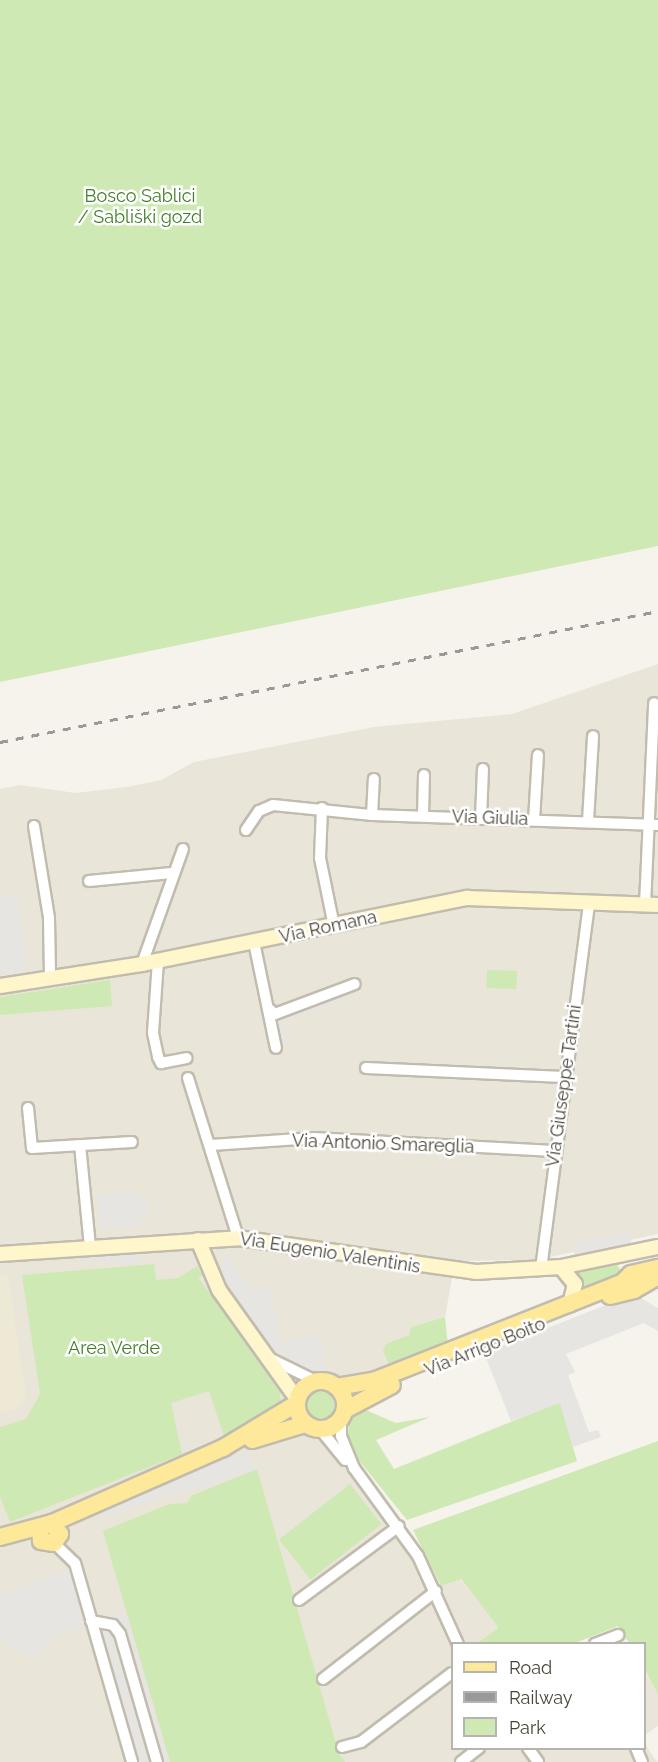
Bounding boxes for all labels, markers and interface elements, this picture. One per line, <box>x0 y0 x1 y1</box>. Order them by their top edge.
park label: Bosco Sablici / Sabliški gozd <box>78 186 202 228</box>
street label: Via Giulia <box>451 806 529 830</box>
street label: Via Romana <box>277 906 379 948</box>
street label: Via Giuseppe Tartini <box>542 1003 586 1169</box>
street label: Via Antonio Smareglia <box>291 1130 475 1158</box>
street label: Via Eugenio Valentinis <box>238 1228 422 1278</box>
street label: Via Arrigo Boito <box>421 1313 549 1381</box>
park label: Area Verde <box>68 1337 160 1359</box>
legend <box>451 1642 646 1750</box>
text: Road <box>509 1657 552 1678</box>
text: Railway <box>509 1687 573 1708</box>
text: Park <box>509 1717 546 1738</box>

